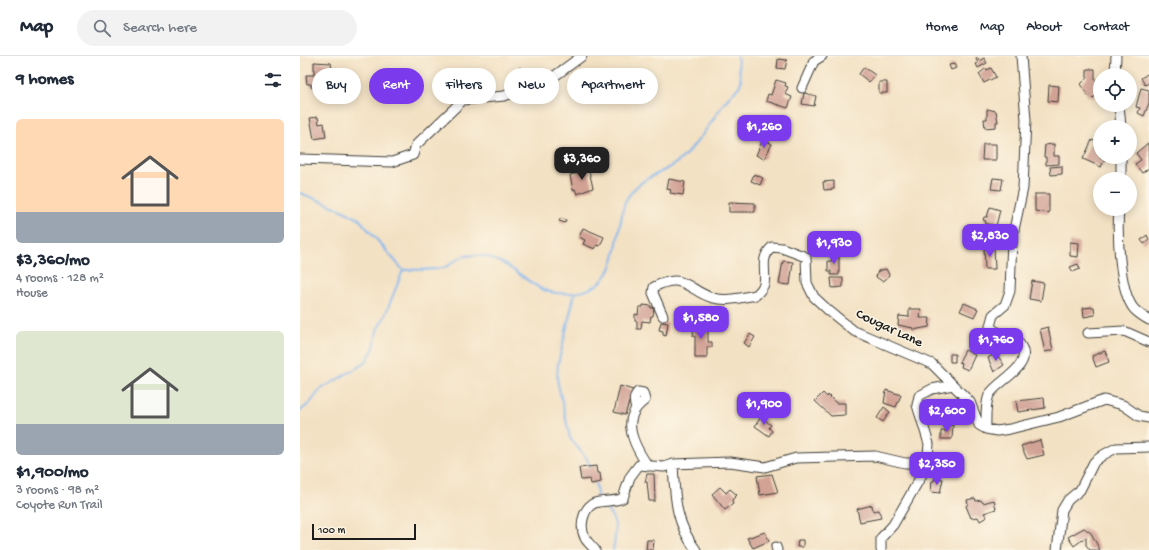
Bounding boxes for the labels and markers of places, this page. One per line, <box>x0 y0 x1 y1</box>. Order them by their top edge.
pin: $1,260 <box>731 115 797 149</box>
pin: $3,360 <box>549 147 615 181</box>
pin: $2,830 <box>957 224 1023 258</box>
pin: $1,930 <box>801 231 867 265</box>
pin: $1,580 <box>668 306 734 340</box>
pin: $1,760 <box>963 328 1029 362</box>
pin: $1,900 <box>731 392 797 426</box>
pin: $2,600 <box>914 399 980 433</box>
pin: $2,350 <box>904 452 970 486</box>

